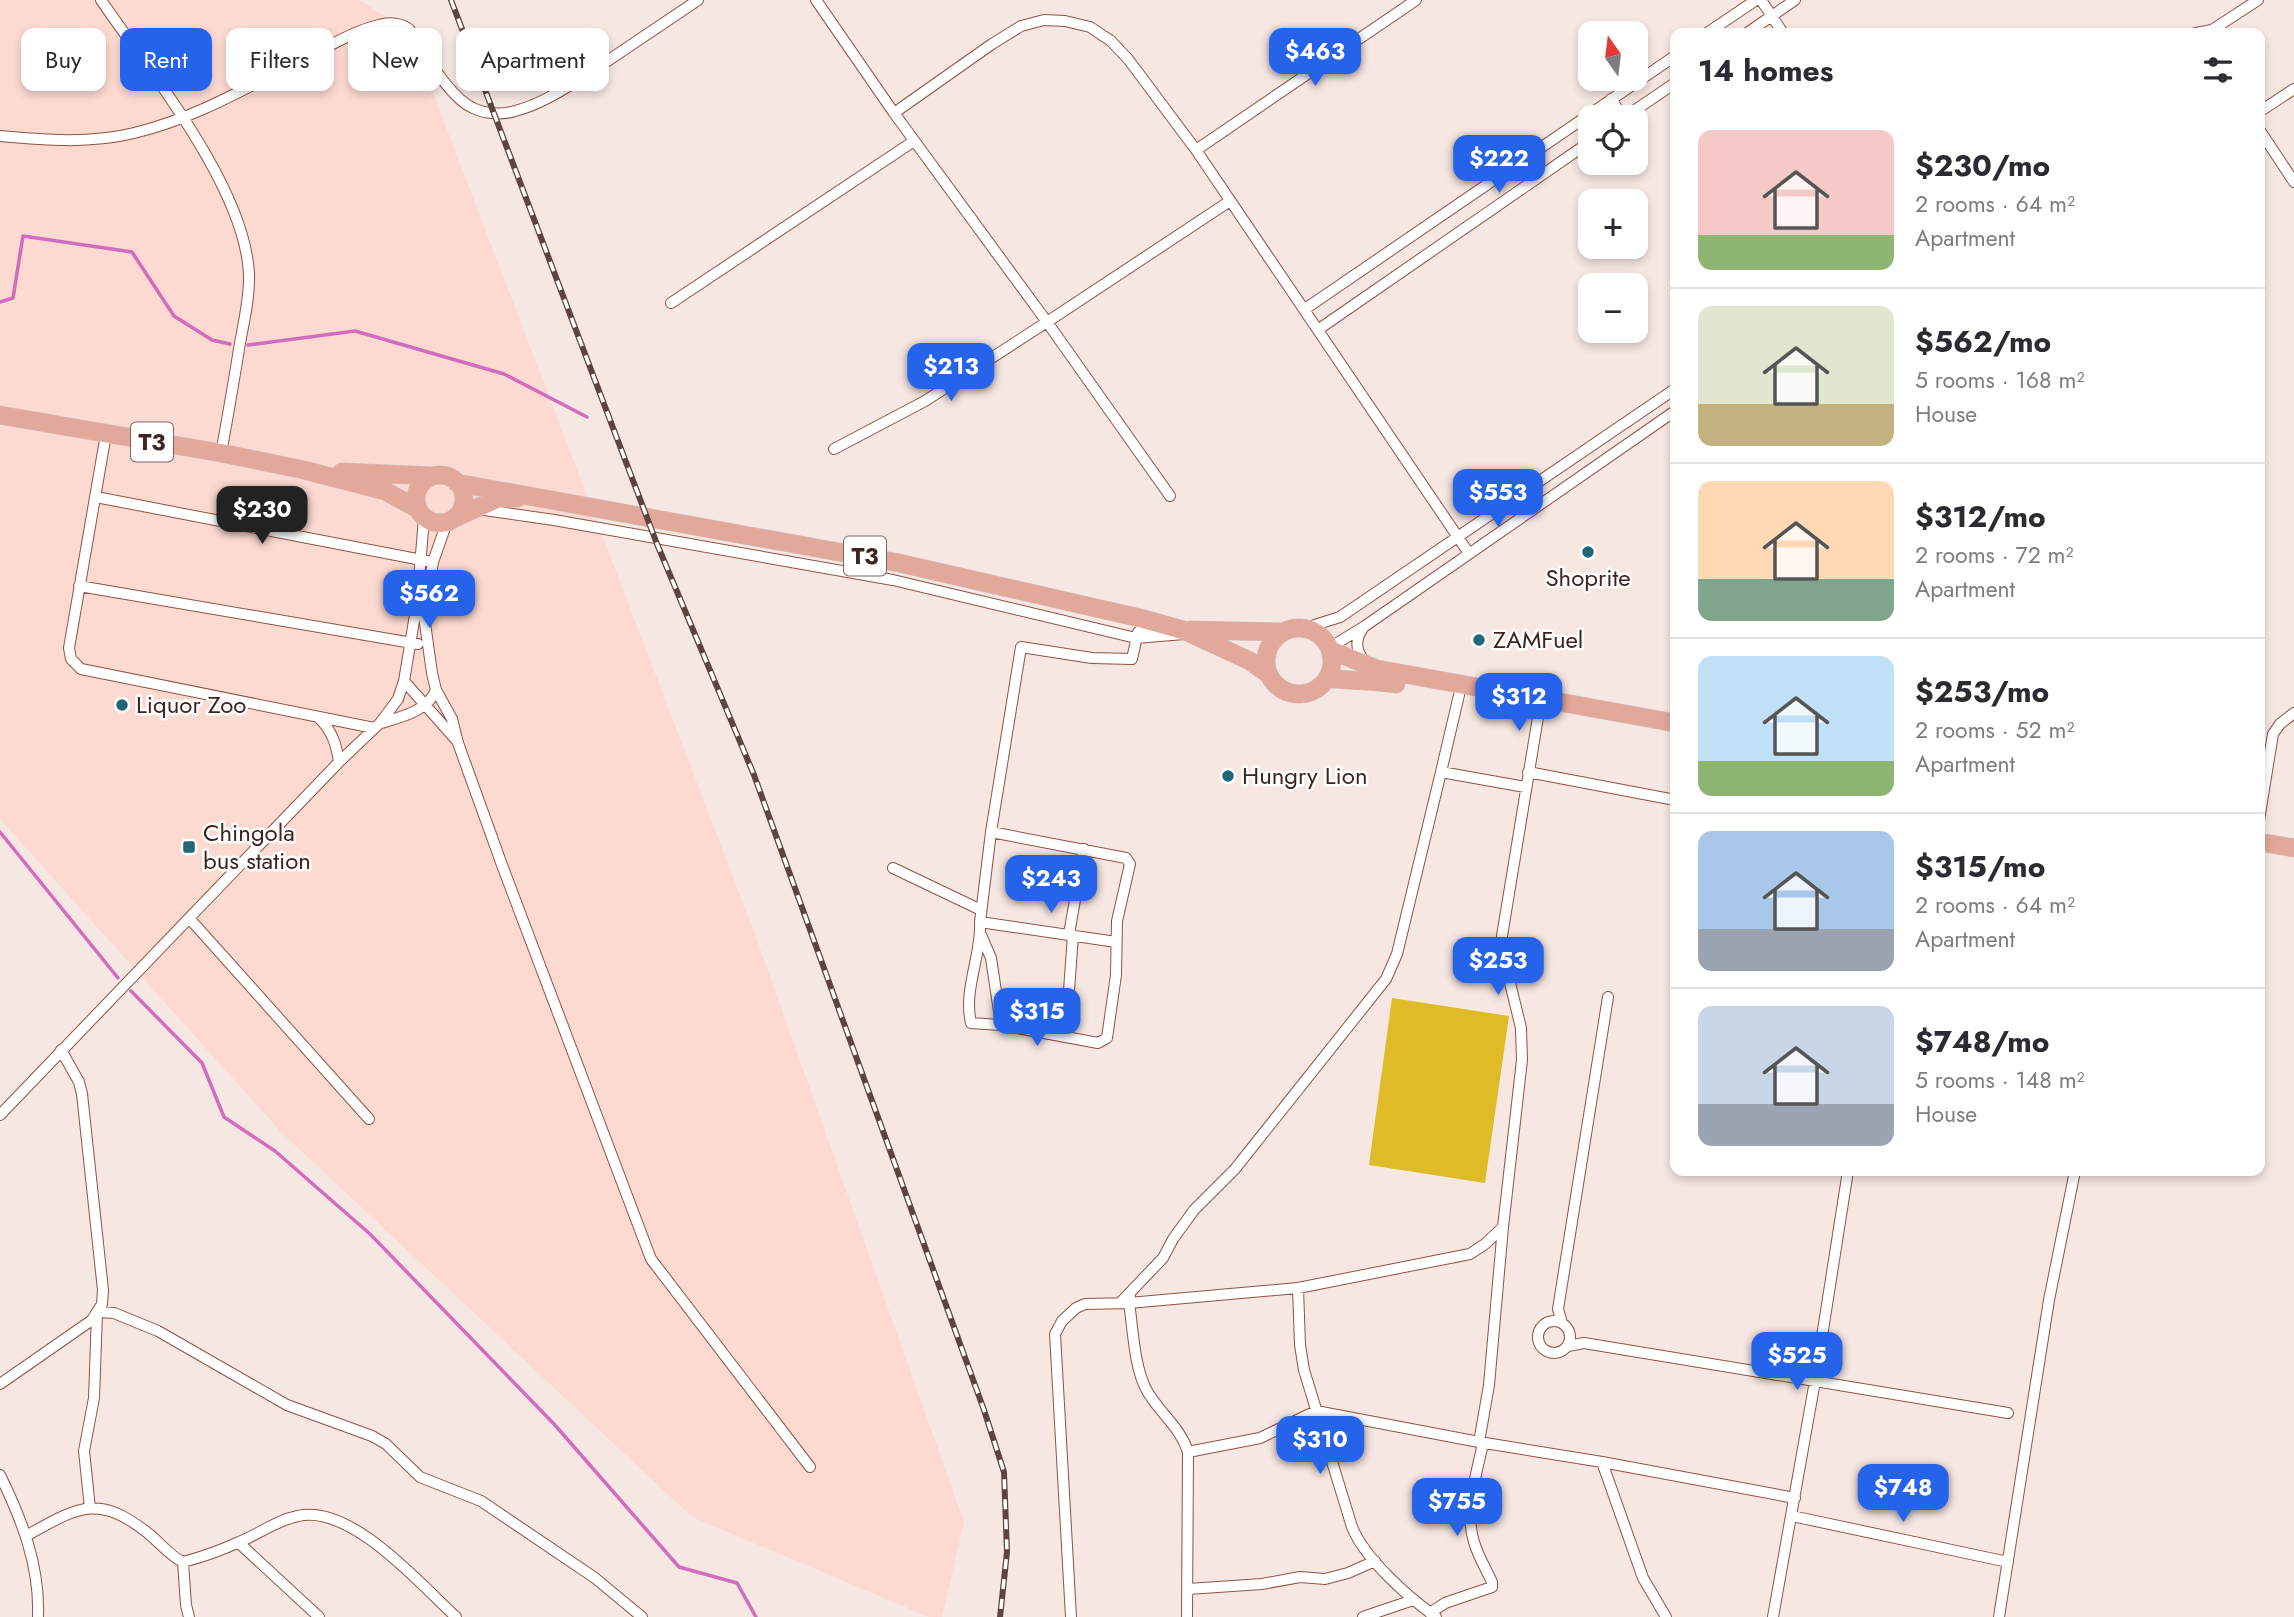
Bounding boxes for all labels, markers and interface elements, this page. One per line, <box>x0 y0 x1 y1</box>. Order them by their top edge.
north arrow <box>1578 21 1648 91</box>
map controls <box>1578 21 1648 343</box>
chip: Buy <box>21 28 106 91</box>
chip: Rent <box>120 28 212 91</box>
chip: Filters <box>226 28 334 91</box>
chip: New <box>348 28 442 91</box>
chip: Apartment <box>456 28 609 91</box>
pin: $463 <box>1274 28 1356 88</box>
text: $463 <box>1285 34 1345 68</box>
text: 14 homes <box>1698 49 1833 92</box>
icon: filters <box>2199 51 2237 89</box>
button: locate <box>1578 105 1648 175</box>
pin: $222 <box>1458 136 1540 195</box>
text: $222 <box>1469 141 1529 175</box>
text: $230/mo <box>1915 144 2050 187</box>
icon: home <box>1754 158 1838 242</box>
text: 2 rooms · 64 m² <box>1915 187 2075 221</box>
button: + <box>1578 189 1648 259</box>
text: Apartment <box>1915 221 2015 255</box>
button: − <box>1578 273 1648 343</box>
text: $562/mo <box>1915 320 2051 363</box>
icon: home <box>1754 334 1838 418</box>
pin: $213 <box>910 344 992 403</box>
text: $213 <box>923 349 979 383</box>
text: 5 rooms · 168 m² <box>1915 363 2084 397</box>
text: House <box>1915 397 1977 431</box>
road number: T3 <box>131 422 173 462</box>
pin: $553 <box>1457 470 1539 529</box>
text: $553 <box>1469 475 1527 509</box>
pin: $230 <box>221 486 303 546</box>
text: $230 <box>233 492 291 526</box>
text: $312/mo <box>1915 495 2046 538</box>
icon: home <box>1754 509 1838 593</box>
road number: T3 <box>844 536 886 576</box>
text: 2 rooms · 72 m² <box>1915 538 2074 572</box>
marker: Shoprite <box>1580 544 1596 560</box>
place label: Shoprite <box>1545 560 1631 595</box>
pin: $562 <box>388 570 470 630</box>
text: Apartment <box>1915 572 2015 606</box>
text: $562 <box>399 576 459 610</box>
place label: ZAMFuel <box>1493 622 1583 657</box>
marker: ZAMFuel <box>1471 632 1487 648</box>
text: $253/mo <box>1915 670 2049 713</box>
pin: $312 <box>1478 674 1560 733</box>
text: $312 <box>1491 679 1547 713</box>
icon: home <box>1754 684 1838 768</box>
place label: Liquor Zoo <box>136 687 246 722</box>
marker: Liquor Zoo <box>114 697 130 713</box>
text: 2 rooms · 52 m² <box>1915 713 2074 747</box>
text: Apartment <box>1915 747 2015 781</box>
place label: Hungry Lion <box>1242 758 1368 793</box>
marker: Hungry Lion <box>1220 768 1236 784</box>
place label: Chingola bus station <box>203 815 311 878</box>
marker: Chingola bus station <box>181 839 197 855</box>
text: $315/mo <box>1915 845 2045 888</box>
pin: $243 <box>1010 856 1092 915</box>
icon: home <box>1754 859 1838 943</box>
text: $243 <box>1021 861 1081 895</box>
text: 2 rooms · 64 m² <box>1915 888 2075 922</box>
text: Apartment <box>1915 922 2015 956</box>
pin: $253 <box>1457 937 1539 997</box>
text: $253 <box>1469 943 1527 977</box>
pin: $315 <box>996 988 1078 1048</box>
text: $315 <box>1009 994 1065 1028</box>
text: $748/mo <box>1915 1020 2050 1063</box>
icon: home <box>1754 1034 1838 1118</box>
text: 5 rooms · 148 m² <box>1915 1063 2085 1097</box>
text: House <box>1915 1097 1977 1131</box>
pin: $525 <box>1756 1332 1838 1392</box>
text: $525 <box>1767 1338 1827 1372</box>
pin: $310 <box>1279 1416 1361 1476</box>
text: $310 <box>1292 1422 1348 1456</box>
pin: $748 <box>1862 1464 1944 1524</box>
text: $748 <box>1874 1470 1932 1504</box>
pin: $755 <box>1416 1478 1498 1538</box>
text: $755 <box>1428 1484 1486 1518</box>

